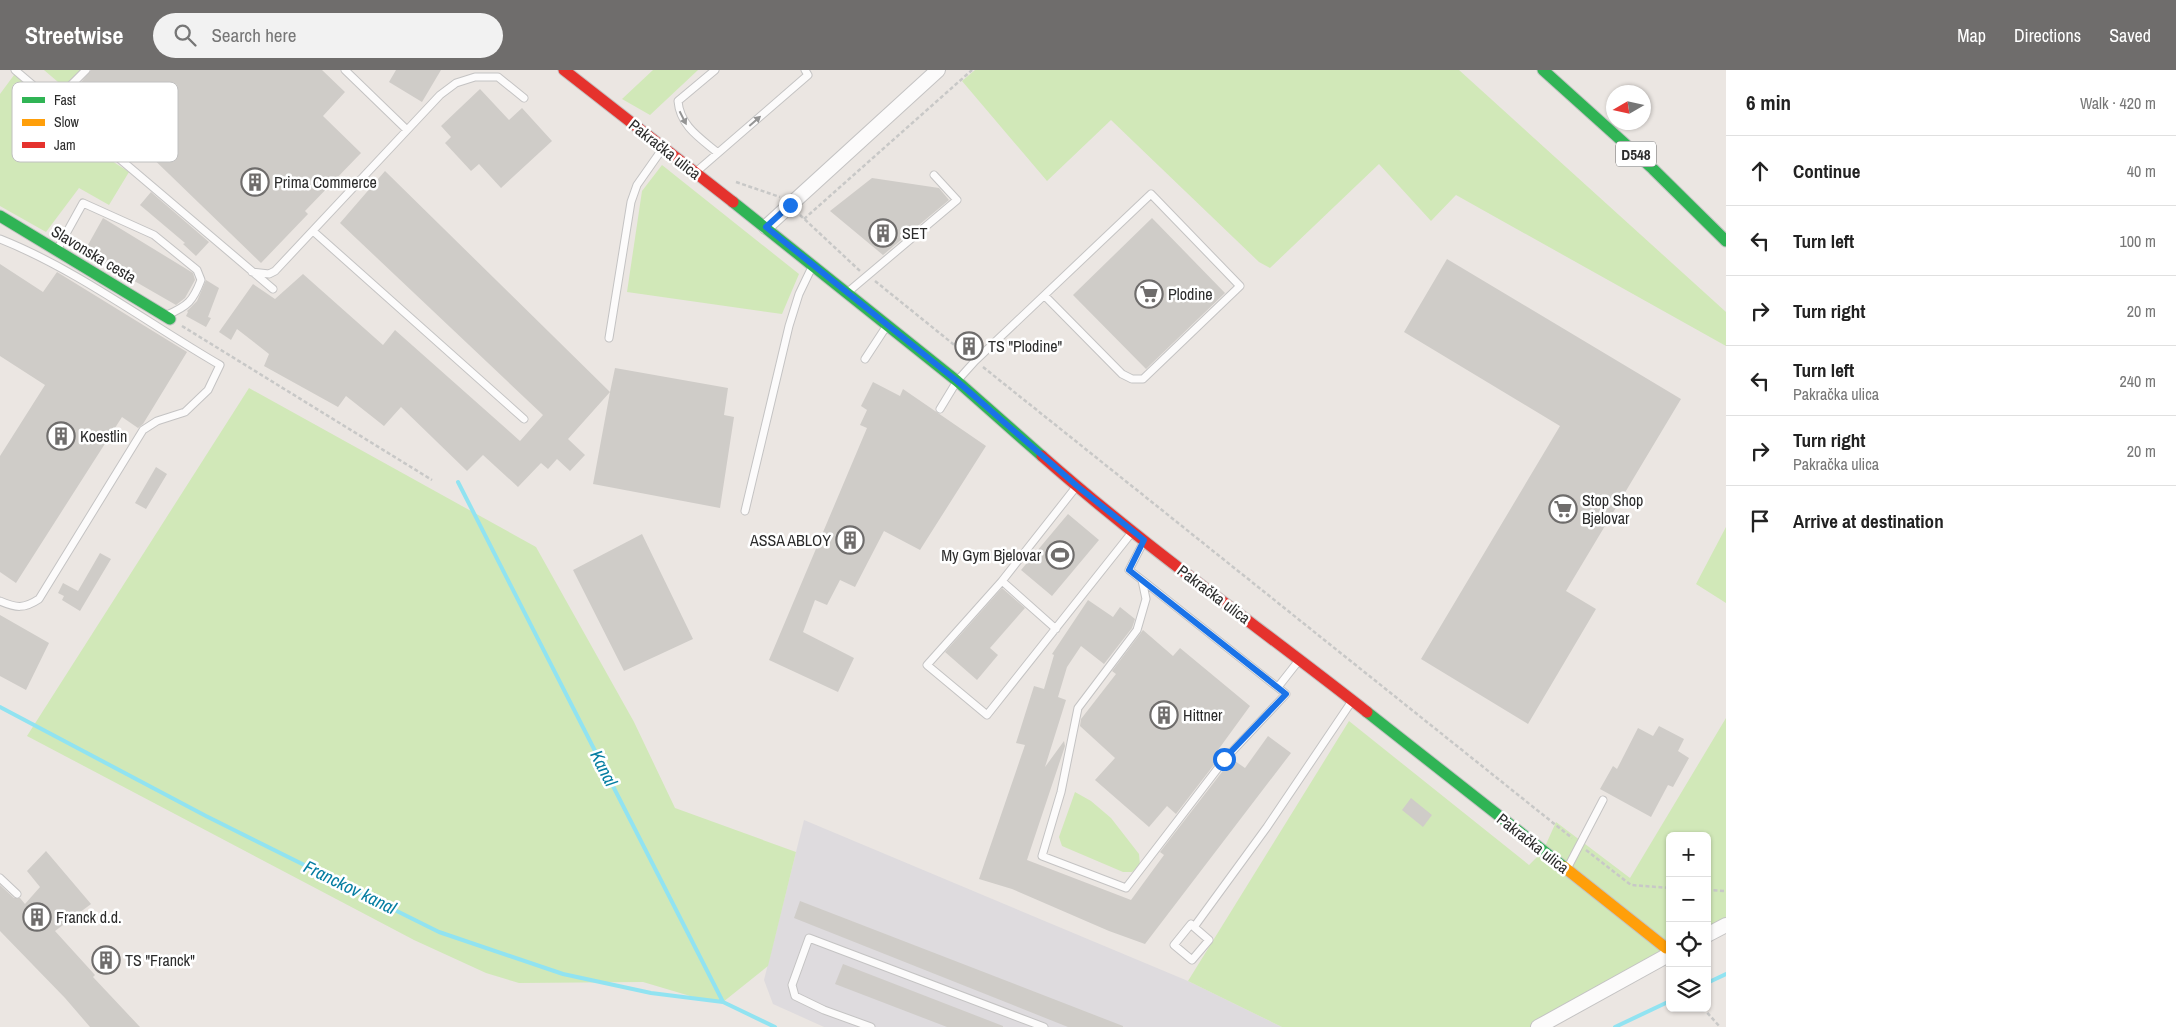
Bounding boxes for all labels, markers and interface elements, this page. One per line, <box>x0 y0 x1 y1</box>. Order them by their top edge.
search box <box>153 13 503 58</box>
text: Streetwise <box>25 19 123 51</box>
icon: search <box>171 21 199 49</box>
text: Search here <box>211 22 296 48</box>
text: Map <box>1957 23 1986 48</box>
text: Directions <box>2014 23 2081 48</box>
text: Saved <box>2109 23 2151 48</box>
legend <box>12 82 178 162</box>
north arrow <box>1606 85 1651 130</box>
text: 6 min <box>1746 88 1791 117</box>
text: Fast <box>54 91 76 109</box>
text: Walk · 420 m <box>2080 92 2156 114</box>
one-way arrow <box>678 110 687 125</box>
text: Slow <box>54 113 80 131</box>
street label: Pakračka ulica <box>624 114 706 185</box>
one-way arrow <box>748 116 761 127</box>
text: Jam <box>54 136 76 154</box>
road number: D548 <box>1616 142 1656 166</box>
icon: ahead <box>1746 157 1774 185</box>
text: Continue <box>1793 158 1861 184</box>
text: 40 m <box>2127 160 2156 182</box>
building icon: Prima Commerce <box>240 167 270 197</box>
place label: Prima Commerce <box>274 171 377 193</box>
route end <box>779 194 802 217</box>
building icon: SET <box>868 218 898 248</box>
street label: Slavonska cesta <box>47 220 141 288</box>
place label: SET <box>902 222 928 244</box>
icon: left <box>1746 227 1774 255</box>
text: Turn left <box>1793 228 1854 254</box>
text: 100 m <box>2120 230 2156 252</box>
supermarket icon: Plodine <box>1134 279 1164 309</box>
place label: Plodine <box>1168 283 1213 305</box>
icon: right <box>1746 297 1774 325</box>
text: Turn right <box>1793 298 1865 324</box>
text: 20 m <box>2127 300 2156 322</box>
building icon: TS "Plodine" <box>954 331 984 361</box>
place label: TS "Plodine" <box>988 335 1063 357</box>
text: Turn left <box>1793 357 1854 383</box>
icon: left <box>1746 367 1774 395</box>
text: 240 m <box>2120 370 2156 392</box>
text: Pakračka ulica <box>1793 383 1879 405</box>
building icon: Koestlin <box>46 421 76 451</box>
place label: Koestlin <box>80 425 127 447</box>
text: Turn right <box>1793 427 1865 453</box>
icon: right <box>1746 437 1774 465</box>
text: 20 m <box>2127 440 2156 462</box>
text: Pakračka ulica <box>1793 453 1879 475</box>
place label: Stop Shop Bjelovar <box>1582 489 1643 529</box>
supermarket icon: Stop Shop Bjelovar <box>1548 494 1578 524</box>
icon: arrive <box>1746 507 1774 535</box>
text: Arrive at destination <box>1793 508 1944 534</box>
building icon: ASSA ABLOY <box>835 525 865 555</box>
place label: ASSA ABLOY <box>749 529 831 551</box>
sports icon: My Gym Bjelovar <box>1045 540 1075 570</box>
place label: My Gym Bjelovar <box>941 544 1042 566</box>
street label: Pakračka ulica <box>1173 559 1256 629</box>
building icon: Hittner <box>1149 700 1179 730</box>
place label: Hittner <box>1183 704 1223 726</box>
water label: Kanal <box>584 746 624 791</box>
route start <box>1213 748 1236 771</box>
street label: Pakračka ulica <box>1492 808 1574 879</box>
map controls <box>1666 832 1711 1012</box>
button: + <box>1666 832 1711 877</box>
water label: Franckov kanal <box>300 854 401 920</box>
button: − <box>1666 877 1711 922</box>
building icon: Franck d.d. <box>22 902 52 932</box>
place label: Franck d.d. <box>56 906 122 928</box>
button: locate <box>1666 922 1711 967</box>
building icon: TS "Franck" <box>91 945 121 975</box>
place label: TS "Franck" <box>125 949 195 971</box>
button: layers <box>1666 967 1711 1012</box>

